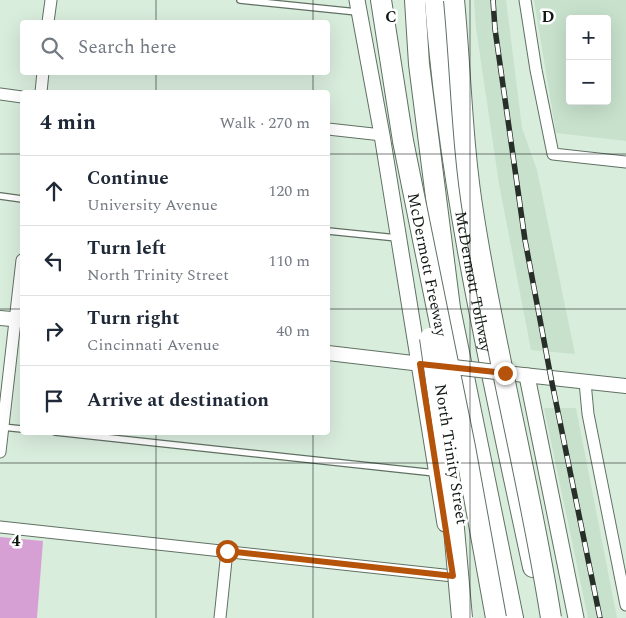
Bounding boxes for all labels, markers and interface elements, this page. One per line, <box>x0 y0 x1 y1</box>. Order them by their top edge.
text: C <box>385 5 397 29</box>
text: D <box>542 5 555 29</box>
map controls <box>566 15 611 105</box>
button: + <box>566 15 611 60</box>
search box <box>20 20 330 75</box>
text: Search here <box>78 33 177 62</box>
icon: search <box>38 34 66 62</box>
button: − <box>566 60 611 105</box>
text: 4 min <box>40 107 96 139</box>
text: Walk · 270 m <box>219 111 310 135</box>
text: Continue <box>87 164 169 193</box>
icon: ahead <box>40 177 68 205</box>
text: 120 m <box>268 179 310 203</box>
street label: McDermott Freeway <box>401 191 454 340</box>
text: University Avenue <box>87 193 218 217</box>
street label: McDermott Tollway <box>448 209 498 355</box>
text: Turn left <box>87 234 166 263</box>
icon: left <box>40 247 68 275</box>
text: 110 m <box>268 249 310 273</box>
text: North Trinity Street <box>87 263 229 287</box>
text: Turn right <box>87 304 180 333</box>
icon: right <box>40 317 68 345</box>
text: 40 m <box>276 319 310 343</box>
text: Cincinnati Avenue <box>87 333 219 357</box>
route end <box>494 362 517 385</box>
street label: North Trinity Street <box>428 382 474 526</box>
text: Arrive at destination <box>87 386 269 415</box>
icon: arrive <box>40 387 68 415</box>
text: 4 <box>12 529 21 553</box>
route start <box>216 540 239 563</box>

